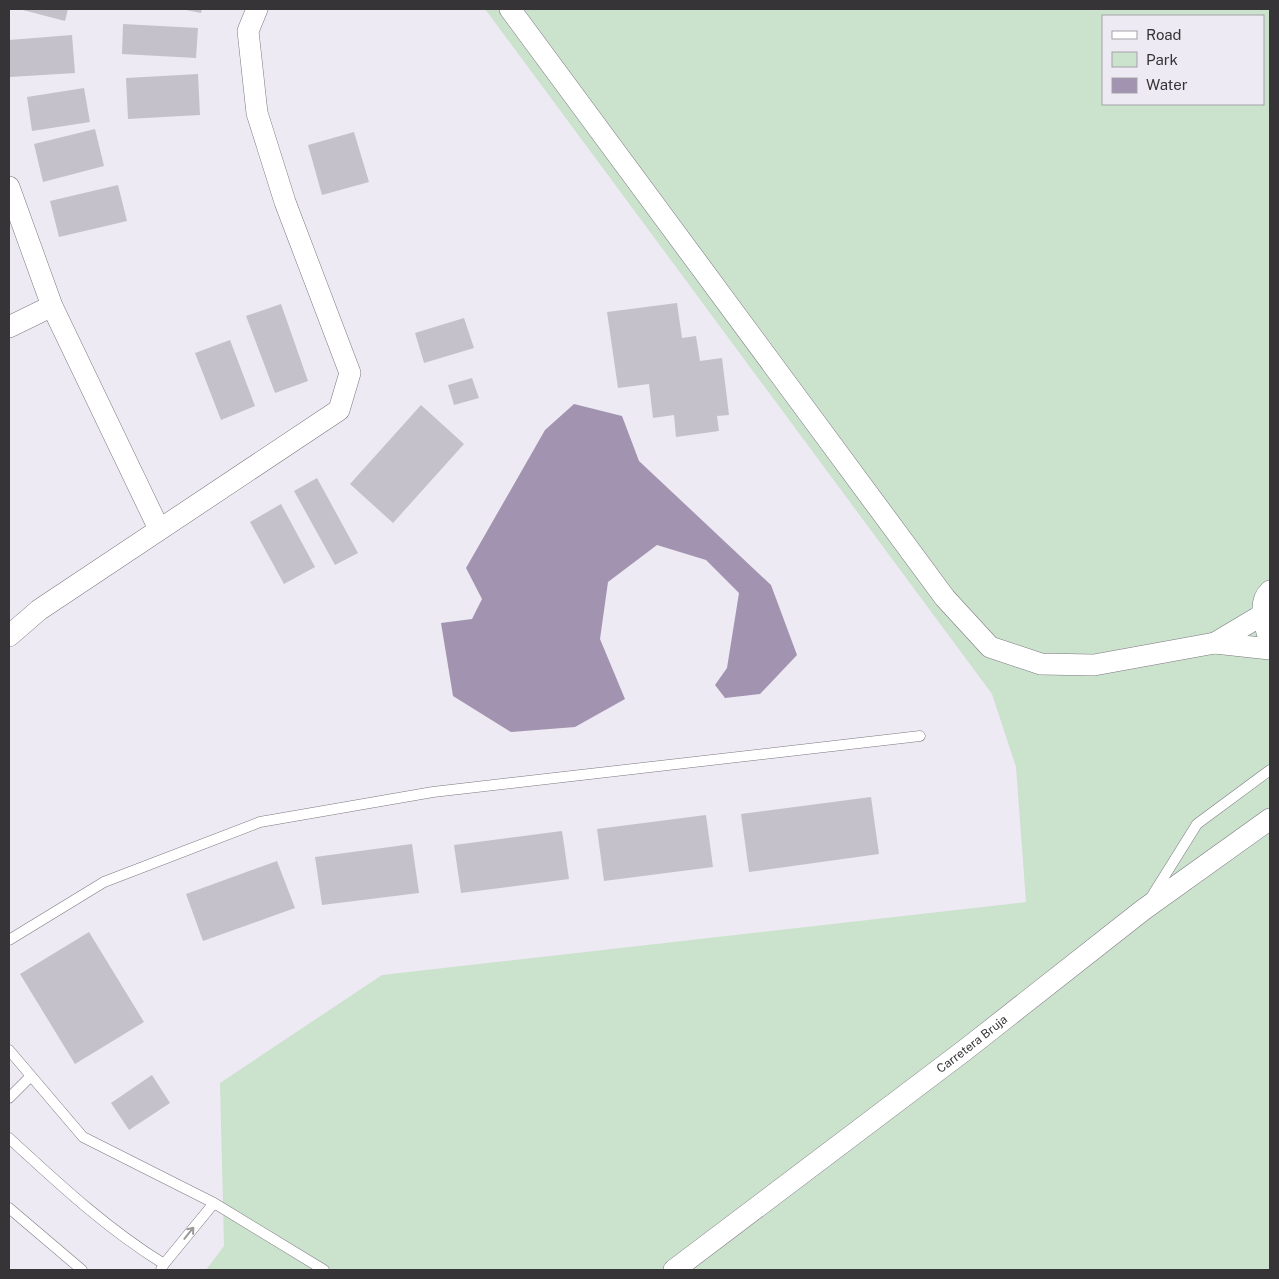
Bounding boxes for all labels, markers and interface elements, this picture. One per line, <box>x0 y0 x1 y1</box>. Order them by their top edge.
legend <box>1102 15 1264 105</box>
text: Road <box>1146 26 1182 43</box>
text: Park <box>1146 51 1178 68</box>
text: Water <box>1146 76 1188 93</box>
street label: Carretera Bruja <box>934 1012 1010 1076</box>
one-way arrow <box>184 1227 195 1240</box>

